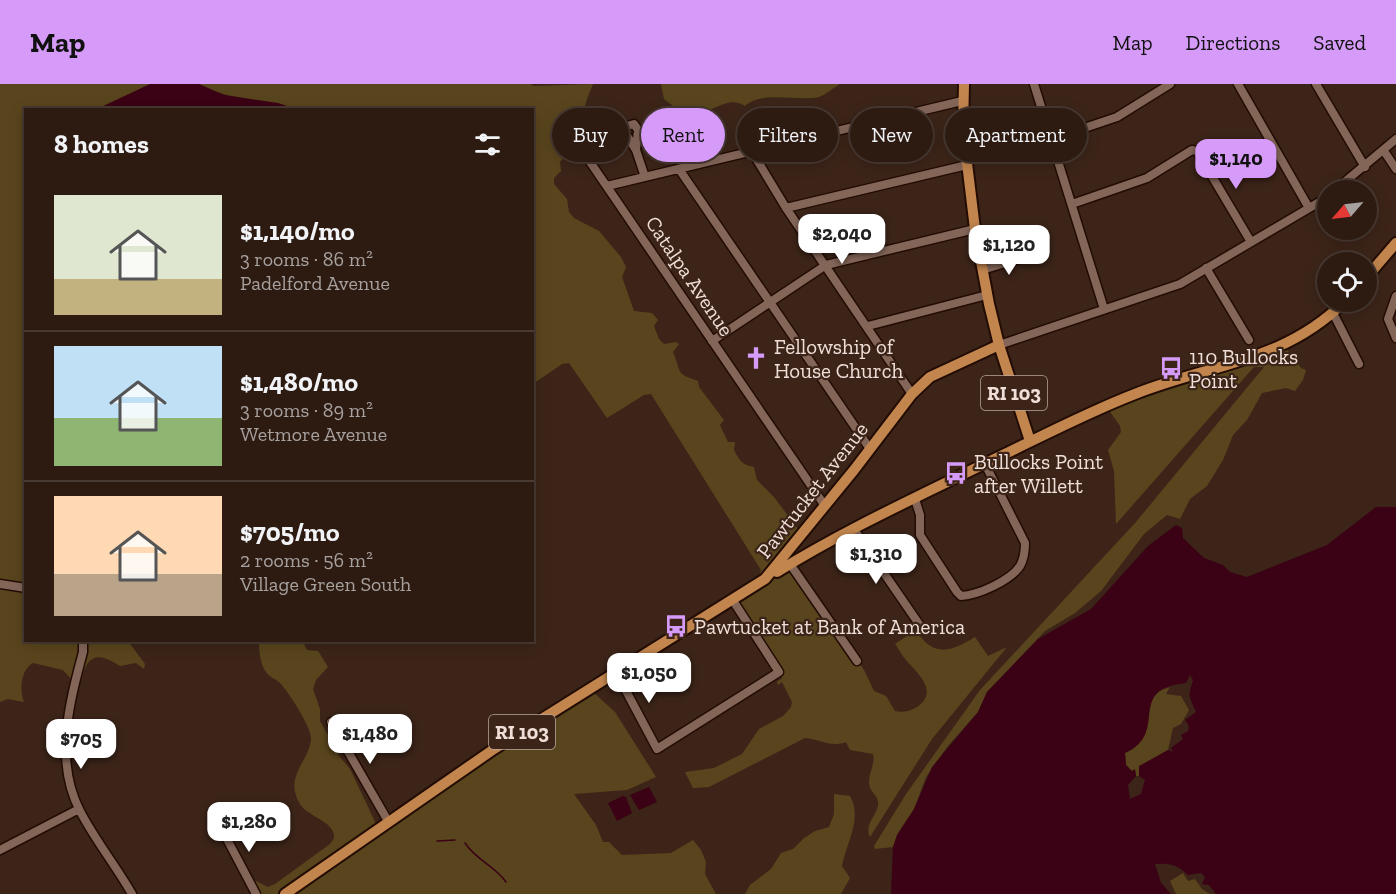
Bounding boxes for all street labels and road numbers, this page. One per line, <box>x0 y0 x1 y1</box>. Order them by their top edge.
street label: Catalpa Avenue <box>641 211 739 341</box>
road number: RI 103 <box>981 376 1047 410</box>
street label: Pawtucket Avenue <box>751 417 873 563</box>
road number: RI 103 <box>489 715 555 749</box>

